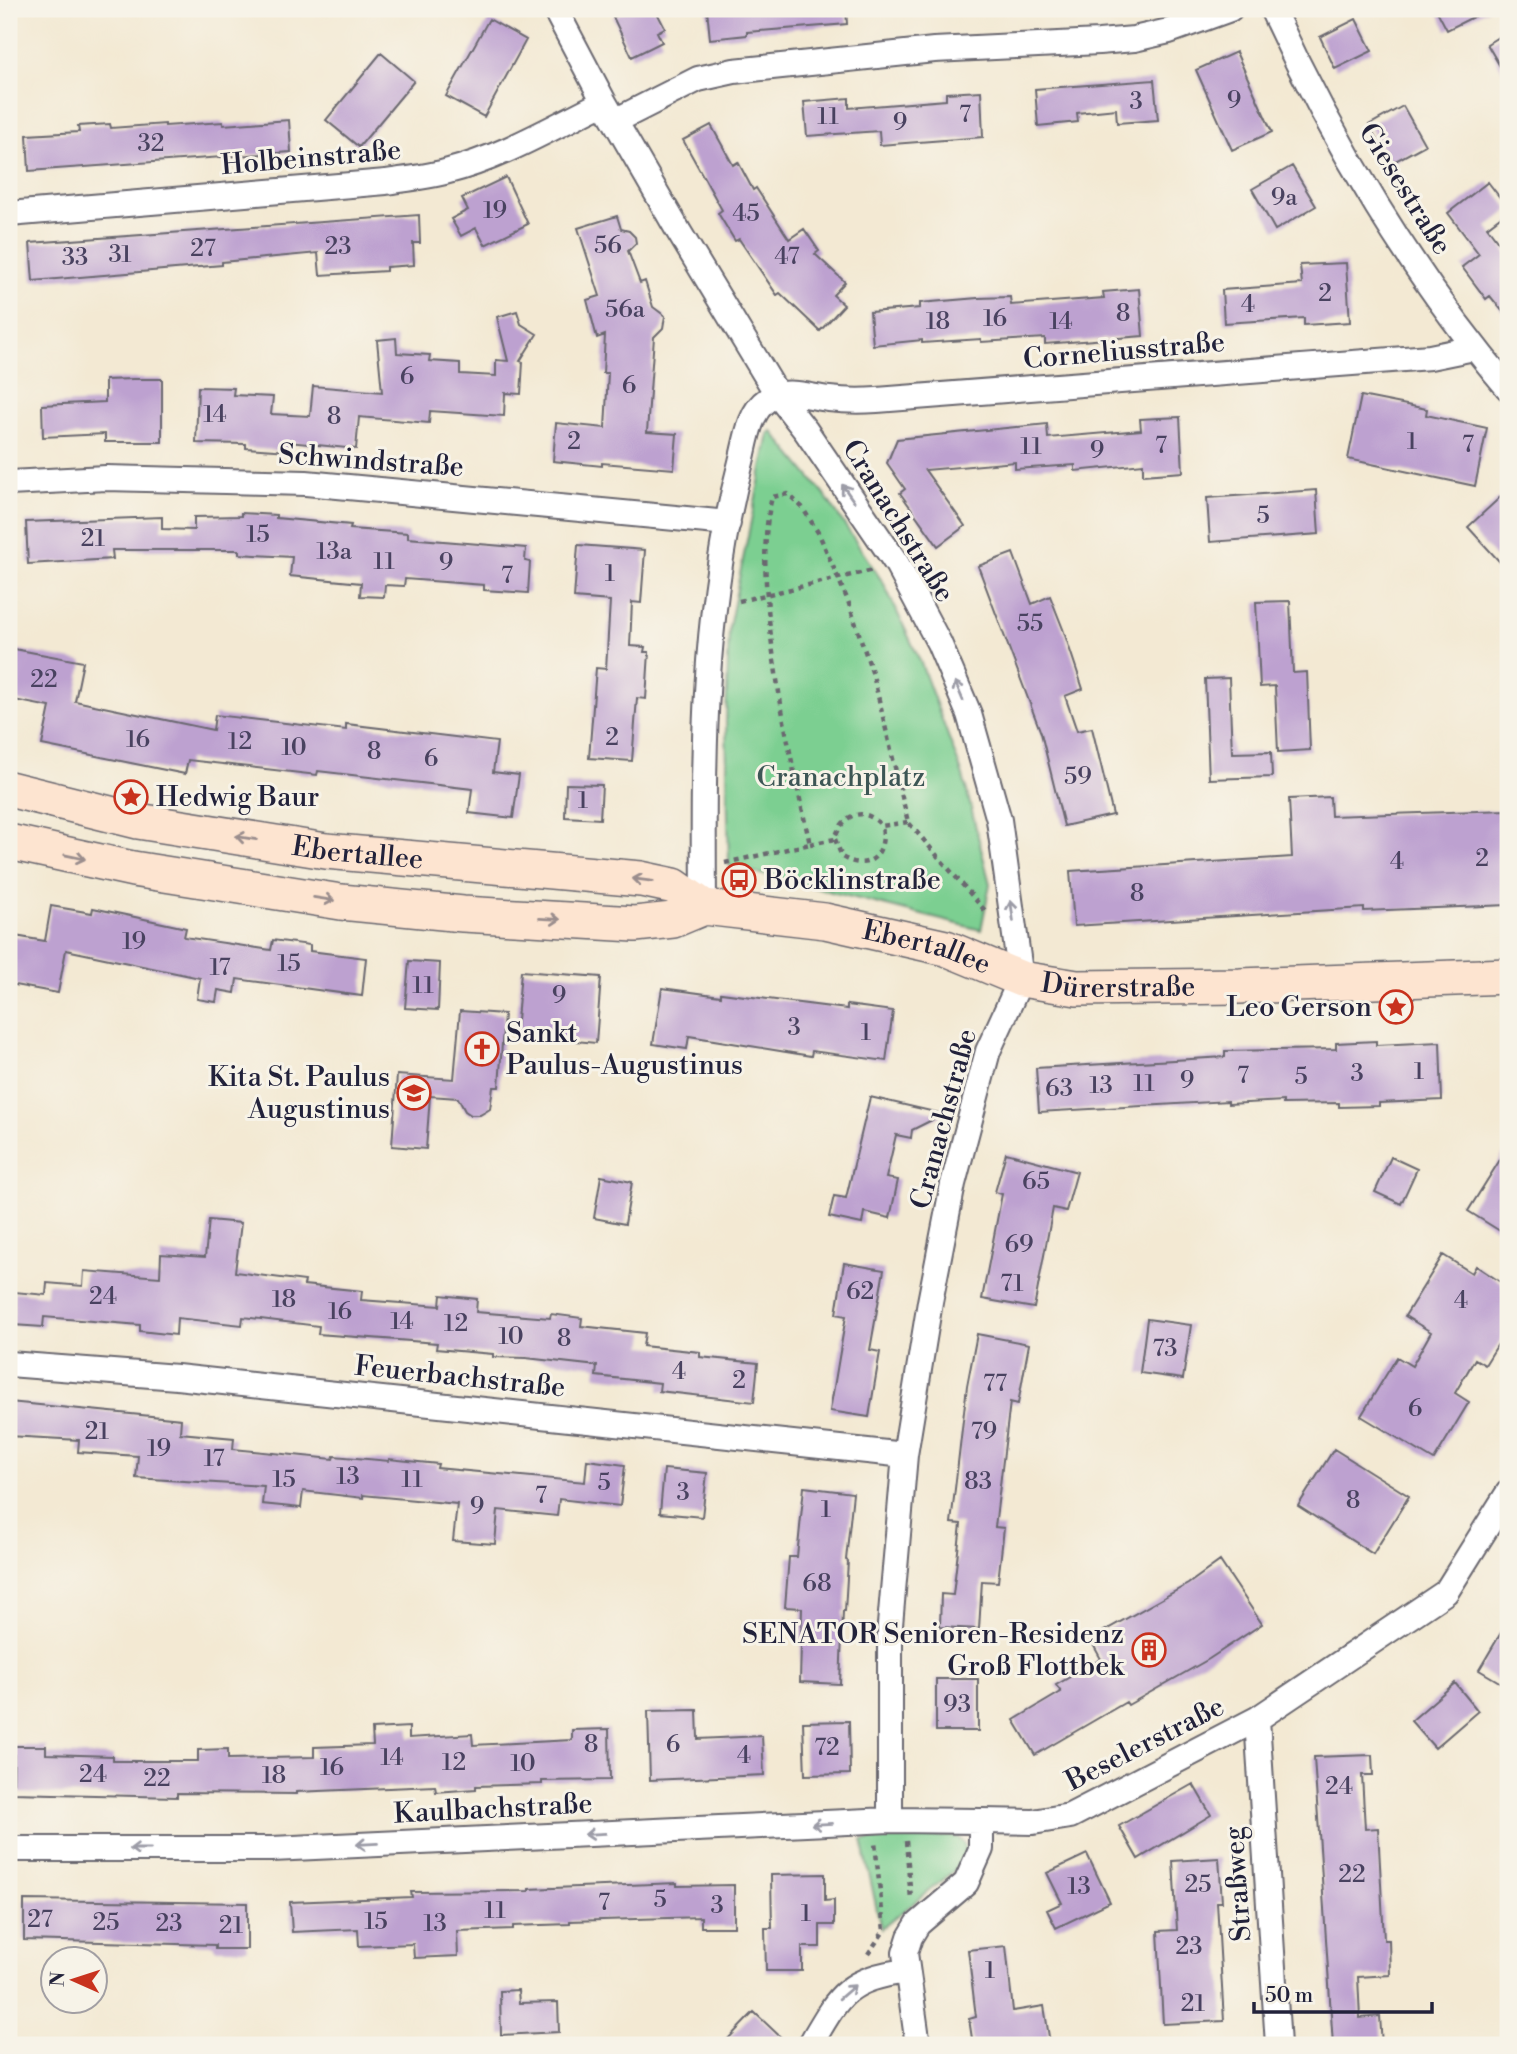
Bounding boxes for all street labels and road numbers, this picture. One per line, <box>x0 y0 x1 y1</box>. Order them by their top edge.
street label: Giesestraße <box>1351 117 1459 261</box>
street label: Holbeinstraße <box>219 133 403 183</box>
street label: Corneliusstraße <box>1022 325 1226 377</box>
street label: Cranachstraße <box>834 433 962 609</box>
street label: Schwindstraße <box>277 437 465 485</box>
street label: Ebertallee <box>289 828 425 877</box>
street label: Ebertallee <box>859 912 996 982</box>
street label: Dürerstraße <box>1039 965 1195 1006</box>
street label: Cranachstraße <box>903 1025 985 1213</box>
street label: Feuerbachstraße <box>353 1349 567 1405</box>
street label: Beselerstraße <box>1059 1689 1230 1799</box>
street label: Kaulbachstraße <box>393 1786 593 1832</box>
street label: Straßweg <box>1216 1825 1259 1943</box>

